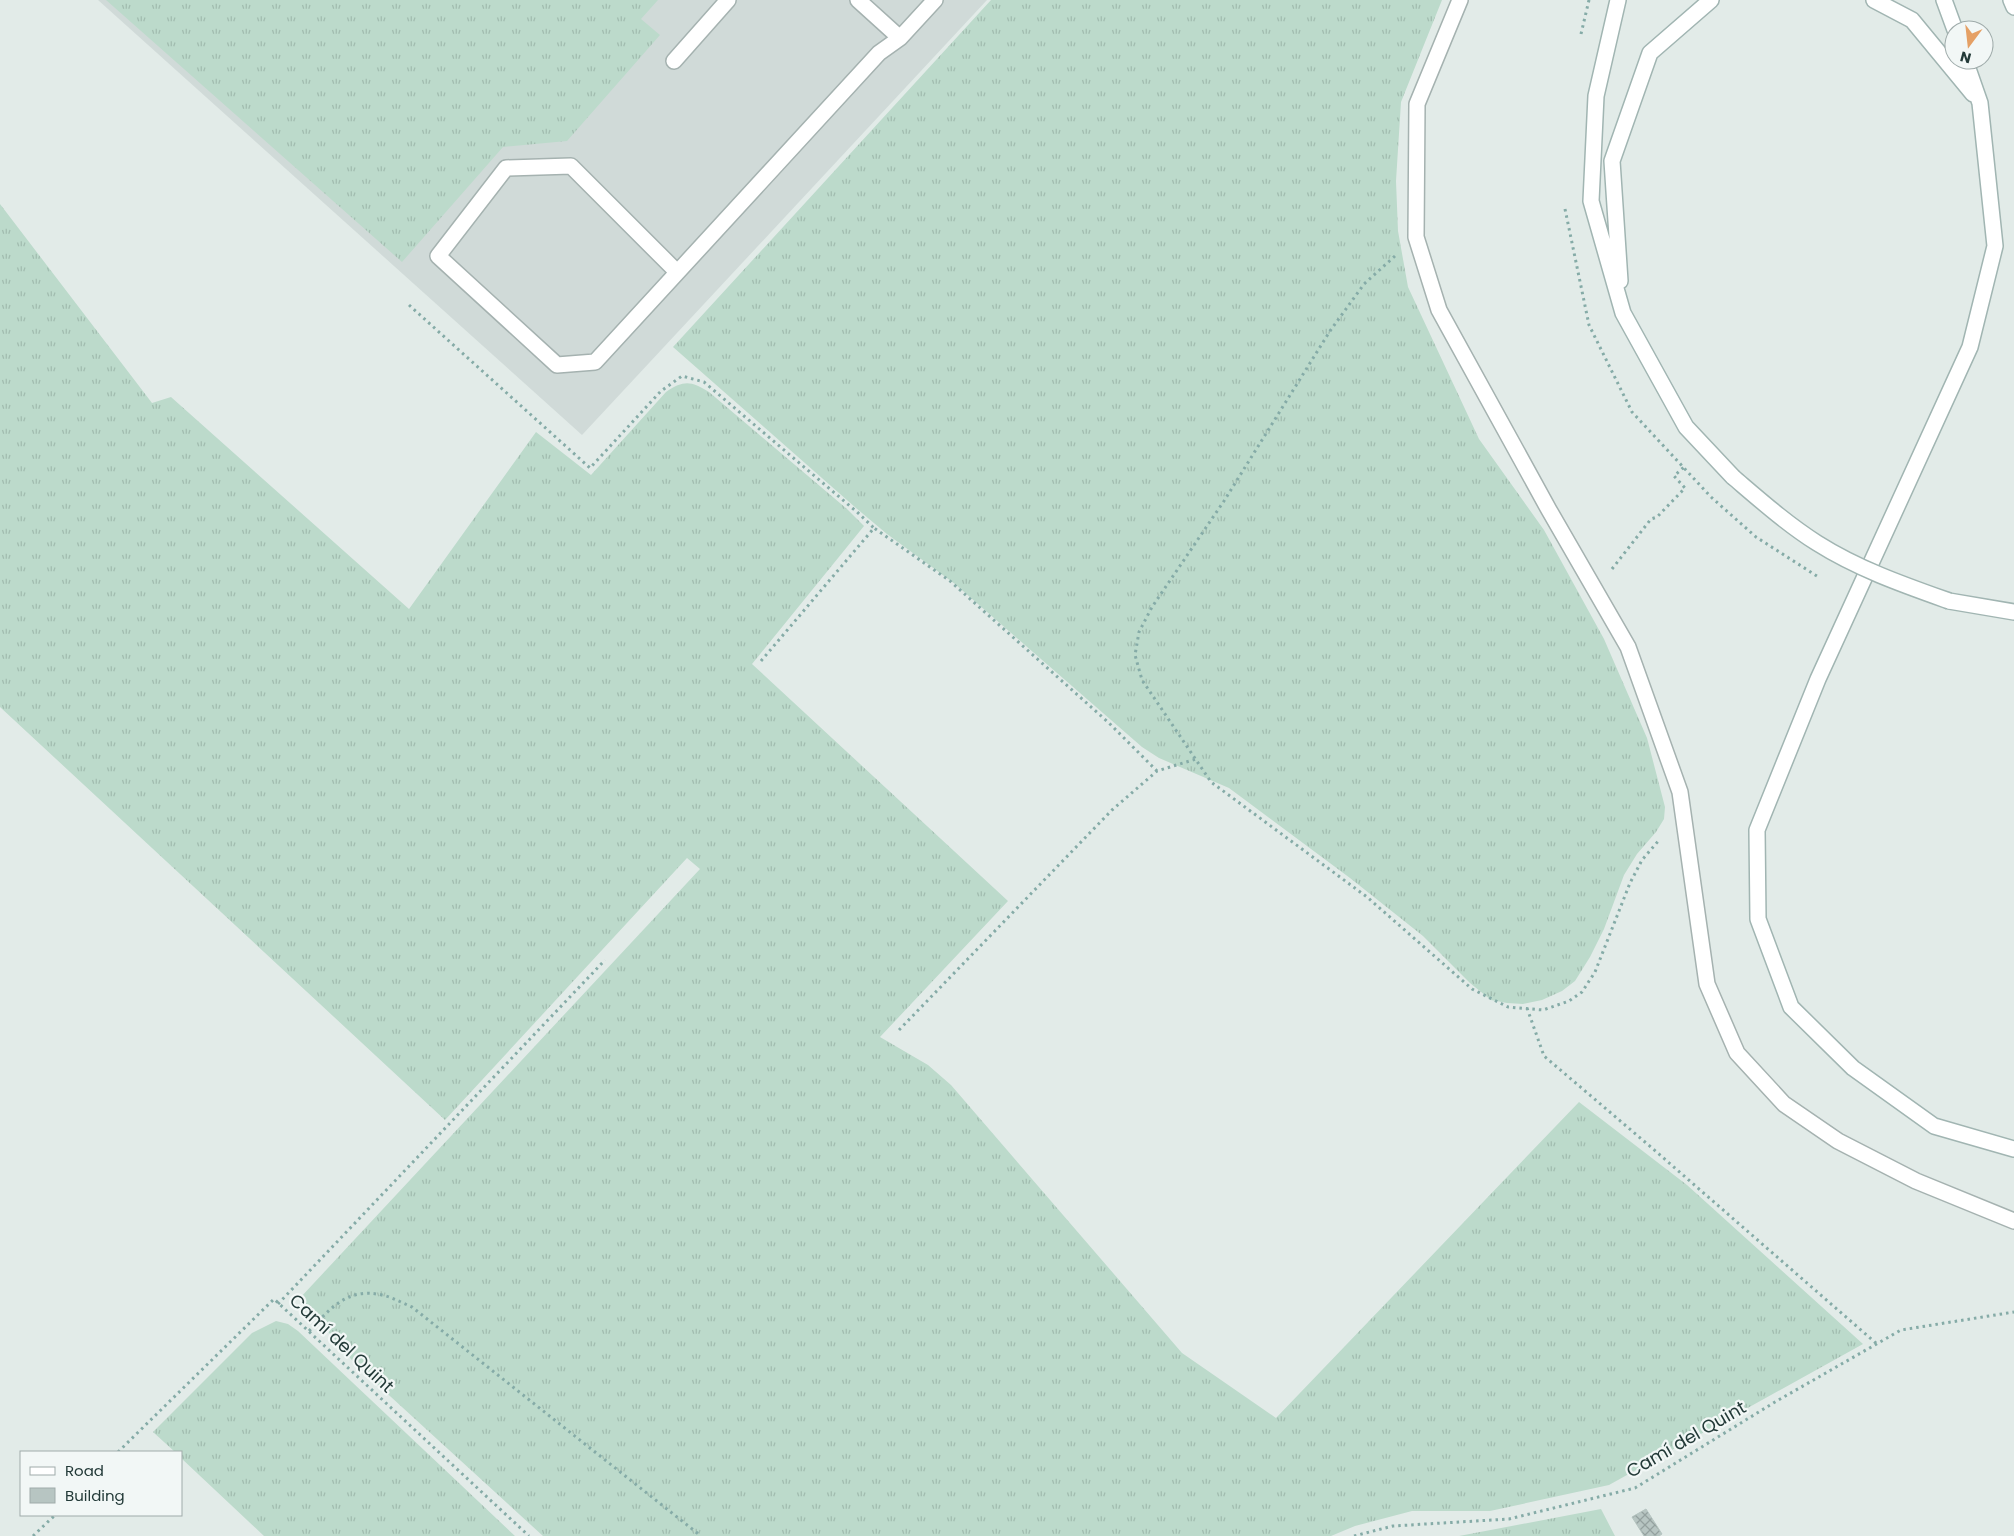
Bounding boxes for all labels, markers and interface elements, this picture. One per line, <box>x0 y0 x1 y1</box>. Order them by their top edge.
north arrow <box>1944 20 1994 70</box>
text: N <box>1958 47 1973 69</box>
street label: Camí del Quint <box>284 1288 400 1398</box>
street label: Camí del Quint <box>1621 1395 1751 1483</box>
legend <box>20 1451 182 1516</box>
text: Road <box>65 1460 104 1481</box>
text: Building <box>65 1485 125 1506</box>

